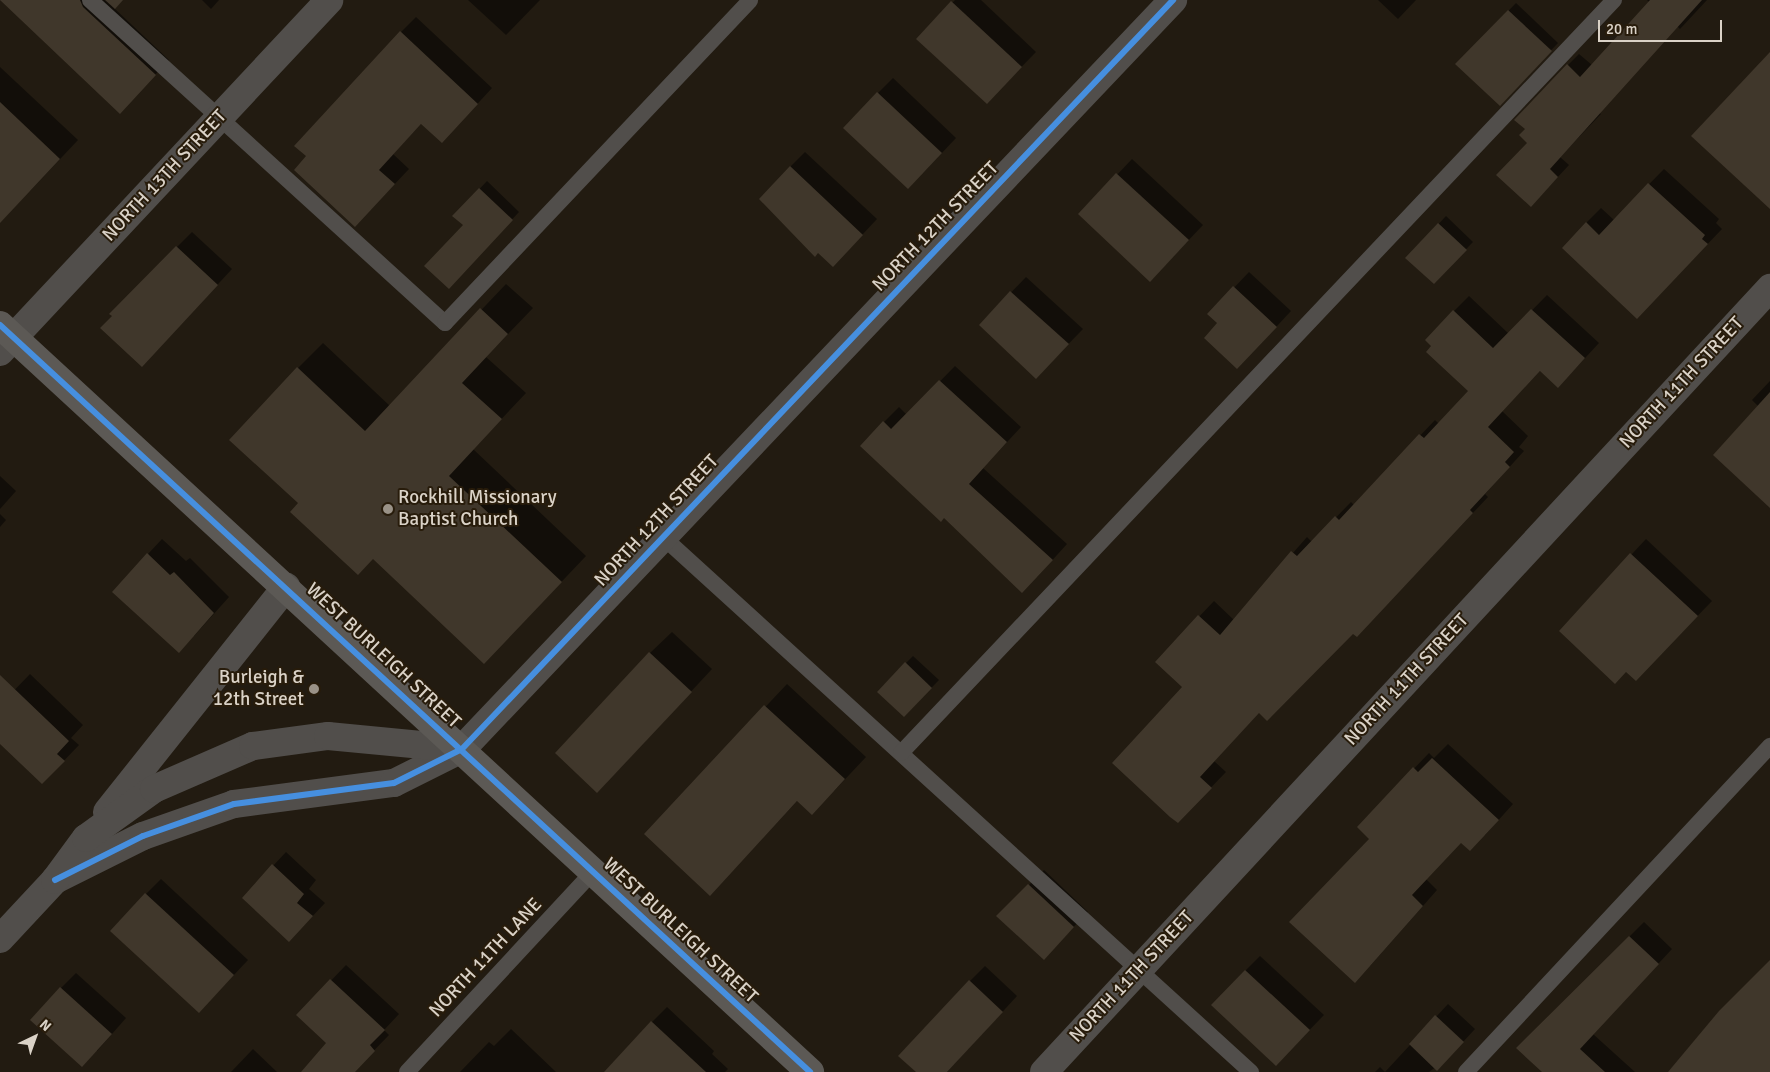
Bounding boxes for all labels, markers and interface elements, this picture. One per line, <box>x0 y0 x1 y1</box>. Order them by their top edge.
scale bar <box>1600 10 1724 42</box>
text: 20 m <box>1606 20 1637 38</box>
street label: NORTH 13TH STREET <box>98 106 232 246</box>
street label: NORTH 12TH STREET <box>868 157 1004 297</box>
street label: NORTH 11TH STREET <box>1615 313 1749 453</box>
street label: NORTH 12TH STREET <box>590 451 724 591</box>
place label: Rockhill Missionary Baptist Church <box>398 487 557 531</box>
marker: Rockhill Missionary Baptist Church <box>382 503 394 515</box>
street label: WEST BURLEIGH STREET <box>301 578 465 734</box>
street label: NORTH 11TH STREET <box>1340 610 1474 750</box>
place label: Burleigh & 12th Street <box>213 667 304 711</box>
marker: Burleigh & 12th Street <box>308 683 320 695</box>
street label: WEST BURLEIGH STREET <box>598 853 762 1009</box>
street label: NORTH 11TH LANE <box>425 894 547 1022</box>
street label: NORTH 11TH STREET <box>1065 907 1199 1047</box>
north arrow <box>10 1012 60 1062</box>
text: N <box>36 1016 55 1035</box>

